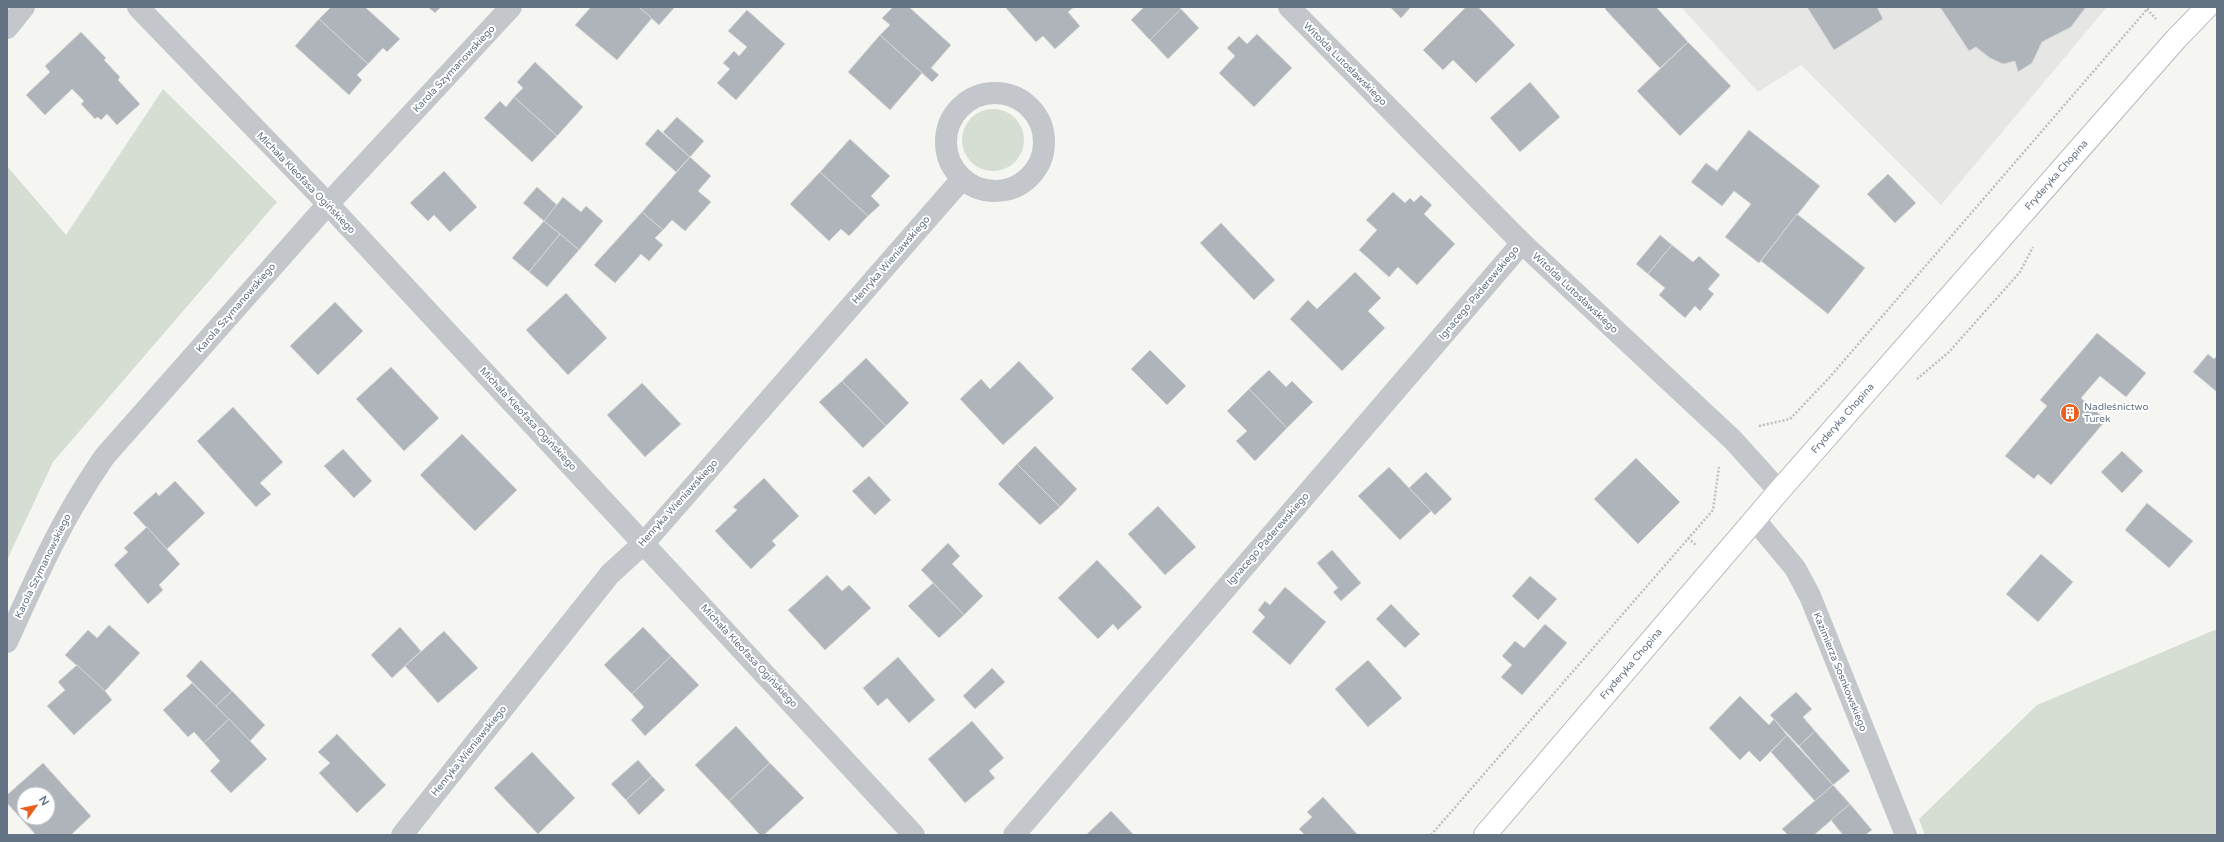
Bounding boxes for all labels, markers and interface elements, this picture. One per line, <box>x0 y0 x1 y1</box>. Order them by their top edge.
street label: Witolda Lutosławskiego <box>1301 20 1389 108</box>
street label: Karola Szymanowskiego <box>410 23 498 115</box>
street label: Michała Kleofasa Ogińskiego <box>254 130 358 236</box>
street label: Fryderyka Chopina <box>2022 138 2091 213</box>
street label: Henryka Wieniawskiego <box>849 213 933 307</box>
street label: Ignacego Paderewskiego <box>1436 244 1522 342</box>
street label: Witolda Lutosławskiego <box>1530 250 1620 336</box>
street label: Karola Szymanowskiego <box>194 261 278 355</box>
street label: Michała Kleofasa Ogińskiego <box>477 365 579 473</box>
street label: Fryderyka Chopina <box>1809 381 1877 456</box>
place label: Nadleśnictwo Turek <box>2084 401 2149 425</box>
building icon: Nadleśnictwo Turek <box>2059 402 2081 424</box>
street label: Henryka Wieniawskiego <box>636 457 720 549</box>
street label: Ignacego Paderewskiego <box>1225 490 1311 588</box>
street label: Karola Szymanowskiego <box>12 512 74 620</box>
street label: Michała Kleofasa Ogińskiego <box>698 602 800 710</box>
street label: Kazimierza Sosnkowskiego <box>1811 611 1869 733</box>
street label: Fryderyka Chopina <box>1598 626 1665 702</box>
street label: Henryka Wieniawskiego <box>429 703 509 799</box>
north arrow <box>16 786 56 826</box>
text: N <box>36 794 52 808</box>

